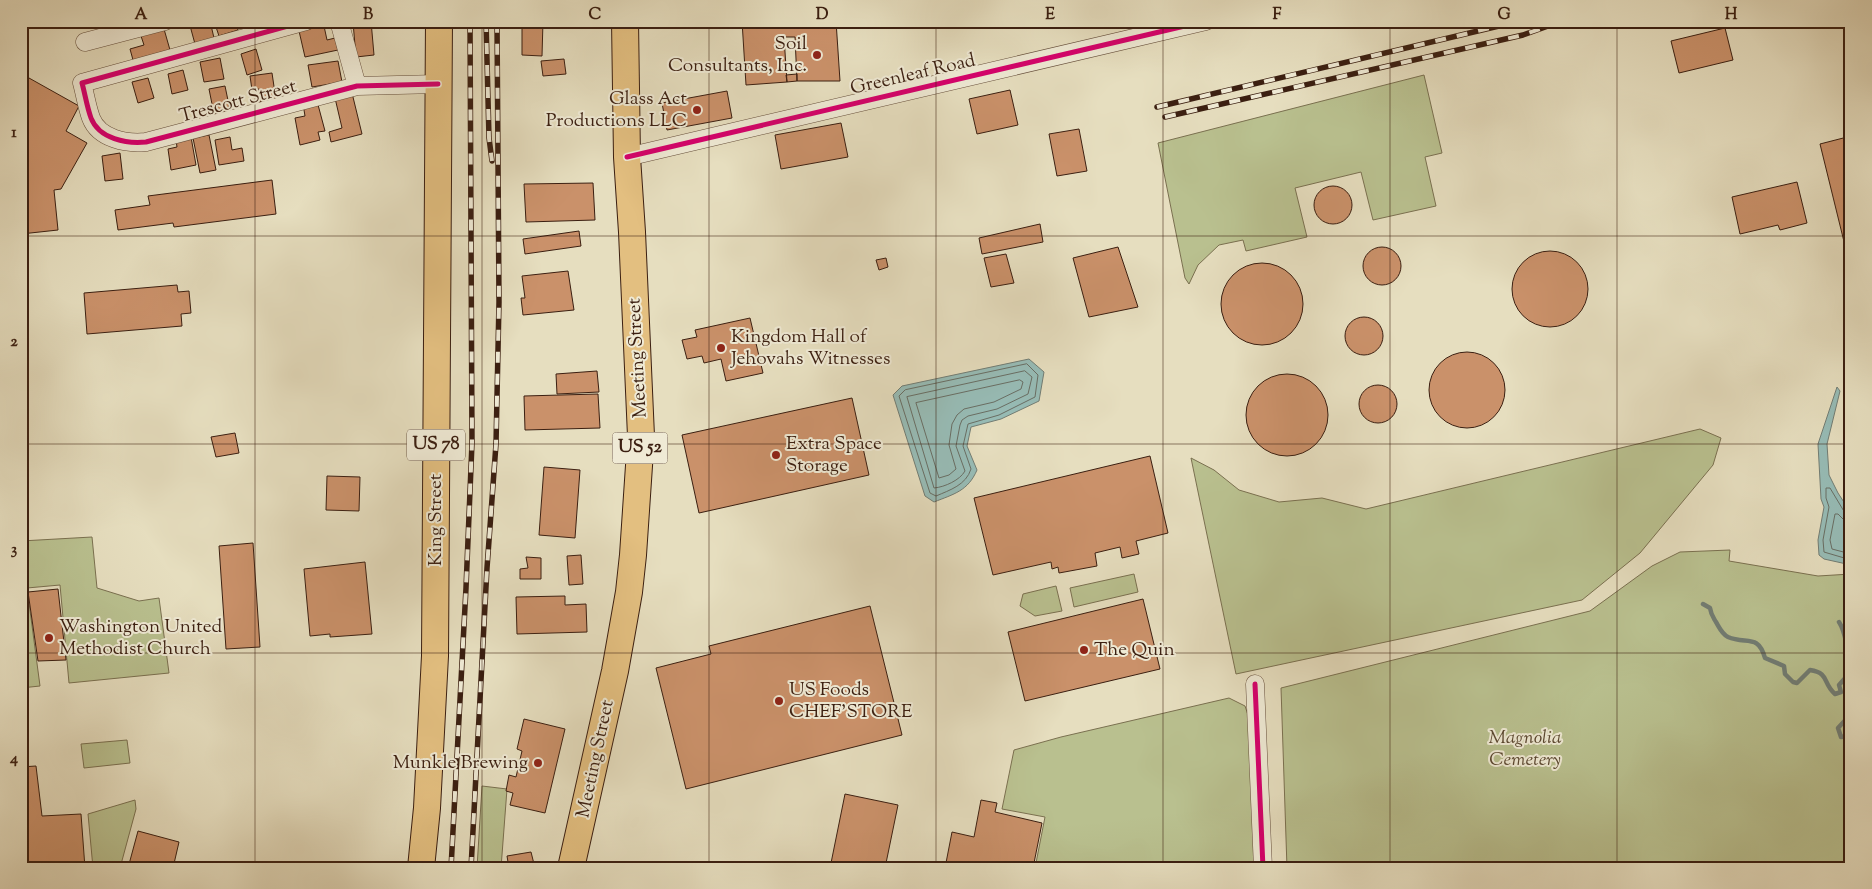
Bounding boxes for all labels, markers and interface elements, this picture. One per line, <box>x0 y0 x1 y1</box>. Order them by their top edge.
text: A <box>135 4 148 27</box>
text: B <box>363 4 373 27</box>
text: C <box>589 4 602 27</box>
text: D <box>816 4 829 27</box>
text: E <box>1045 4 1055 27</box>
text: F <box>1273 4 1282 27</box>
text: G <box>1497 4 1511 27</box>
text: H <box>1725 4 1738 27</box>
place label: Soil Consultants, Inc. <box>668 31 807 80</box>
street label: Greenleaf Road <box>848 47 978 103</box>
marker: Soil Consultants, Inc. <box>811 49 823 61</box>
street label: Trescott Street <box>176 73 300 131</box>
place label: Glass Act Productions LLC <box>546 86 687 135</box>
marker: Glass Act Productions LLC <box>691 104 703 116</box>
text: 1 <box>11 122 17 145</box>
street label: Meeting Street <box>621 297 655 419</box>
place label: Kingdom Hall of Jehovahs Witnesses <box>730 324 890 373</box>
text: 2 <box>10 331 18 354</box>
marker: Kingdom Hall of Jehovahs Witnesses <box>715 342 727 354</box>
road number: US 78 <box>407 430 465 460</box>
place label: Extra Space Storage <box>786 431 882 480</box>
road number: US 52 <box>612 432 668 463</box>
marker: Extra Space Storage <box>770 449 782 461</box>
street label: King Street <box>423 473 450 566</box>
text: 3 <box>11 539 18 562</box>
place label: Washington United Methodist Church <box>59 614 223 663</box>
marker: Washington United Methodist Church <box>43 632 55 644</box>
place label: The Quin <box>1094 637 1175 664</box>
marker: The Quin <box>1078 644 1090 656</box>
place label: US Foods CHEF'STORE <box>789 677 913 726</box>
marker: US Foods CHEF'STORE <box>773 695 785 707</box>
street label: Meeting Street <box>570 697 622 821</box>
park label: Magnolia Cemetery <box>1488 725 1562 774</box>
text: 4 <box>9 748 18 771</box>
place label: Munkle Brewing <box>393 750 528 777</box>
marker: Munkle Brewing <box>532 757 544 769</box>

